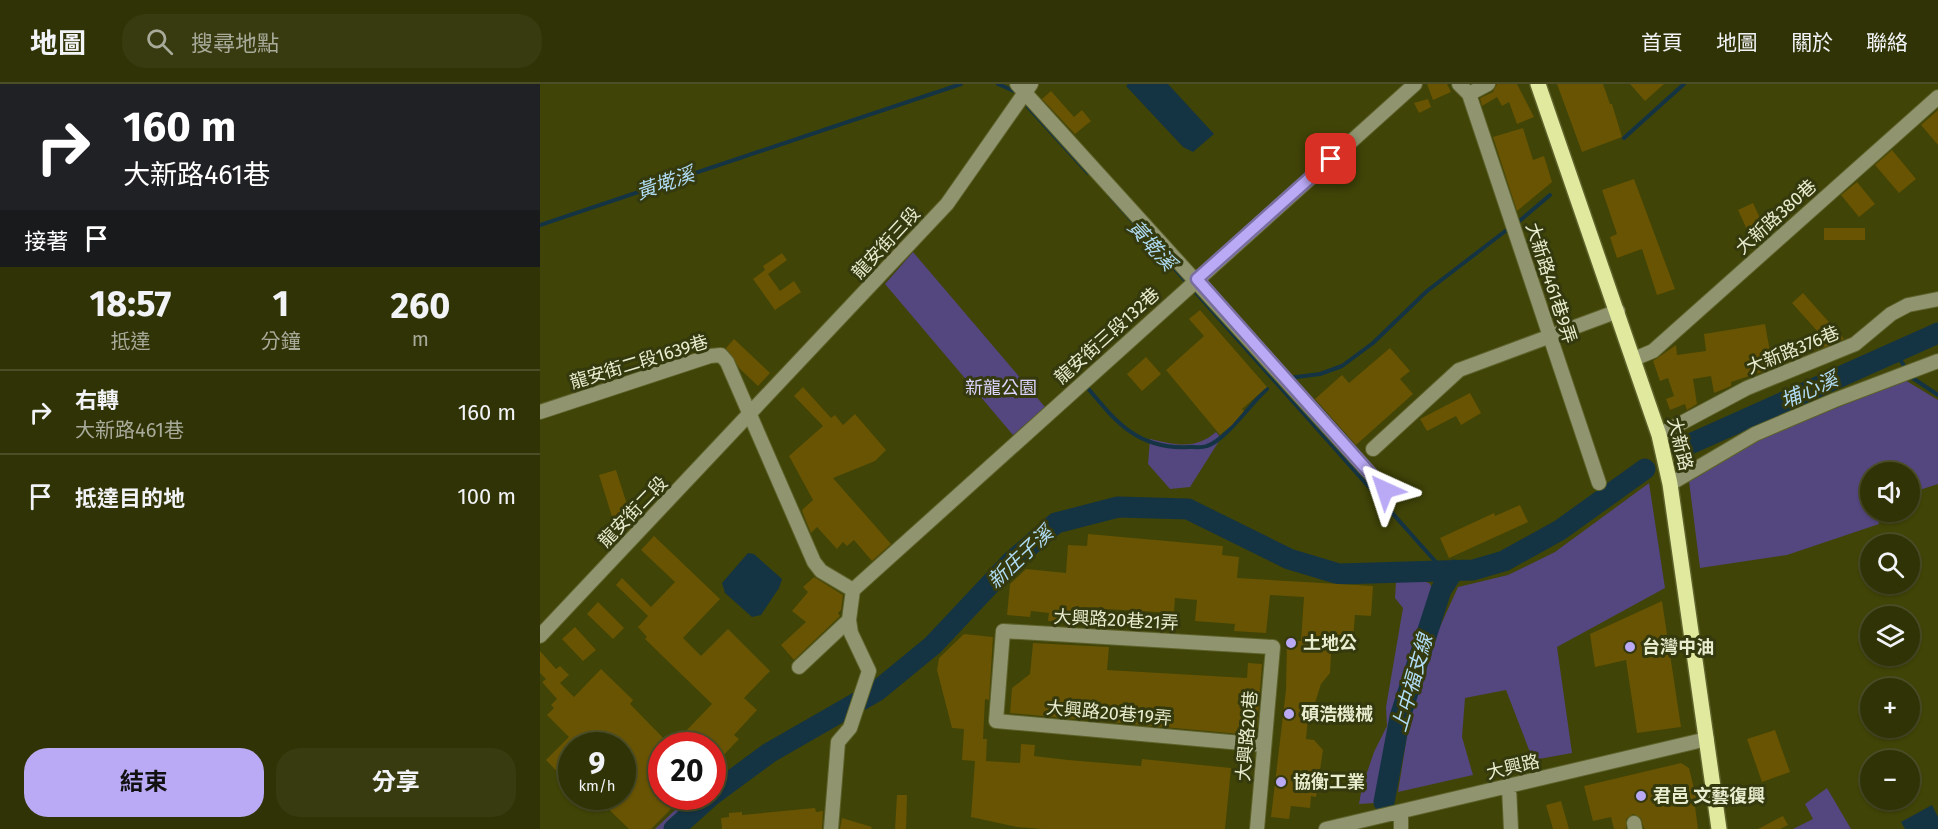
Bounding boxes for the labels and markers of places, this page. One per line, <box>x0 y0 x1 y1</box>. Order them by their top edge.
pin <box>1305 133 1356 184</box>
place label: 土地公 <box>1303 632 1357 654</box>
marker: 土地公 <box>1284 636 1298 650</box>
place label: 台灣中油 <box>1642 636 1714 658</box>
marker: 台灣中油 <box>1623 640 1637 654</box>
place label: 碩浩機械 <box>1301 703 1373 725</box>
marker: 碩浩機械 <box>1282 707 1296 721</box>
place label: 協衡工業 <box>1293 771 1365 793</box>
marker: 協衡工業 <box>1274 775 1288 789</box>
place label: 君邑 文藝復興 <box>1653 785 1765 807</box>
marker: 君邑 文藝復興 <box>1634 789 1648 803</box>

